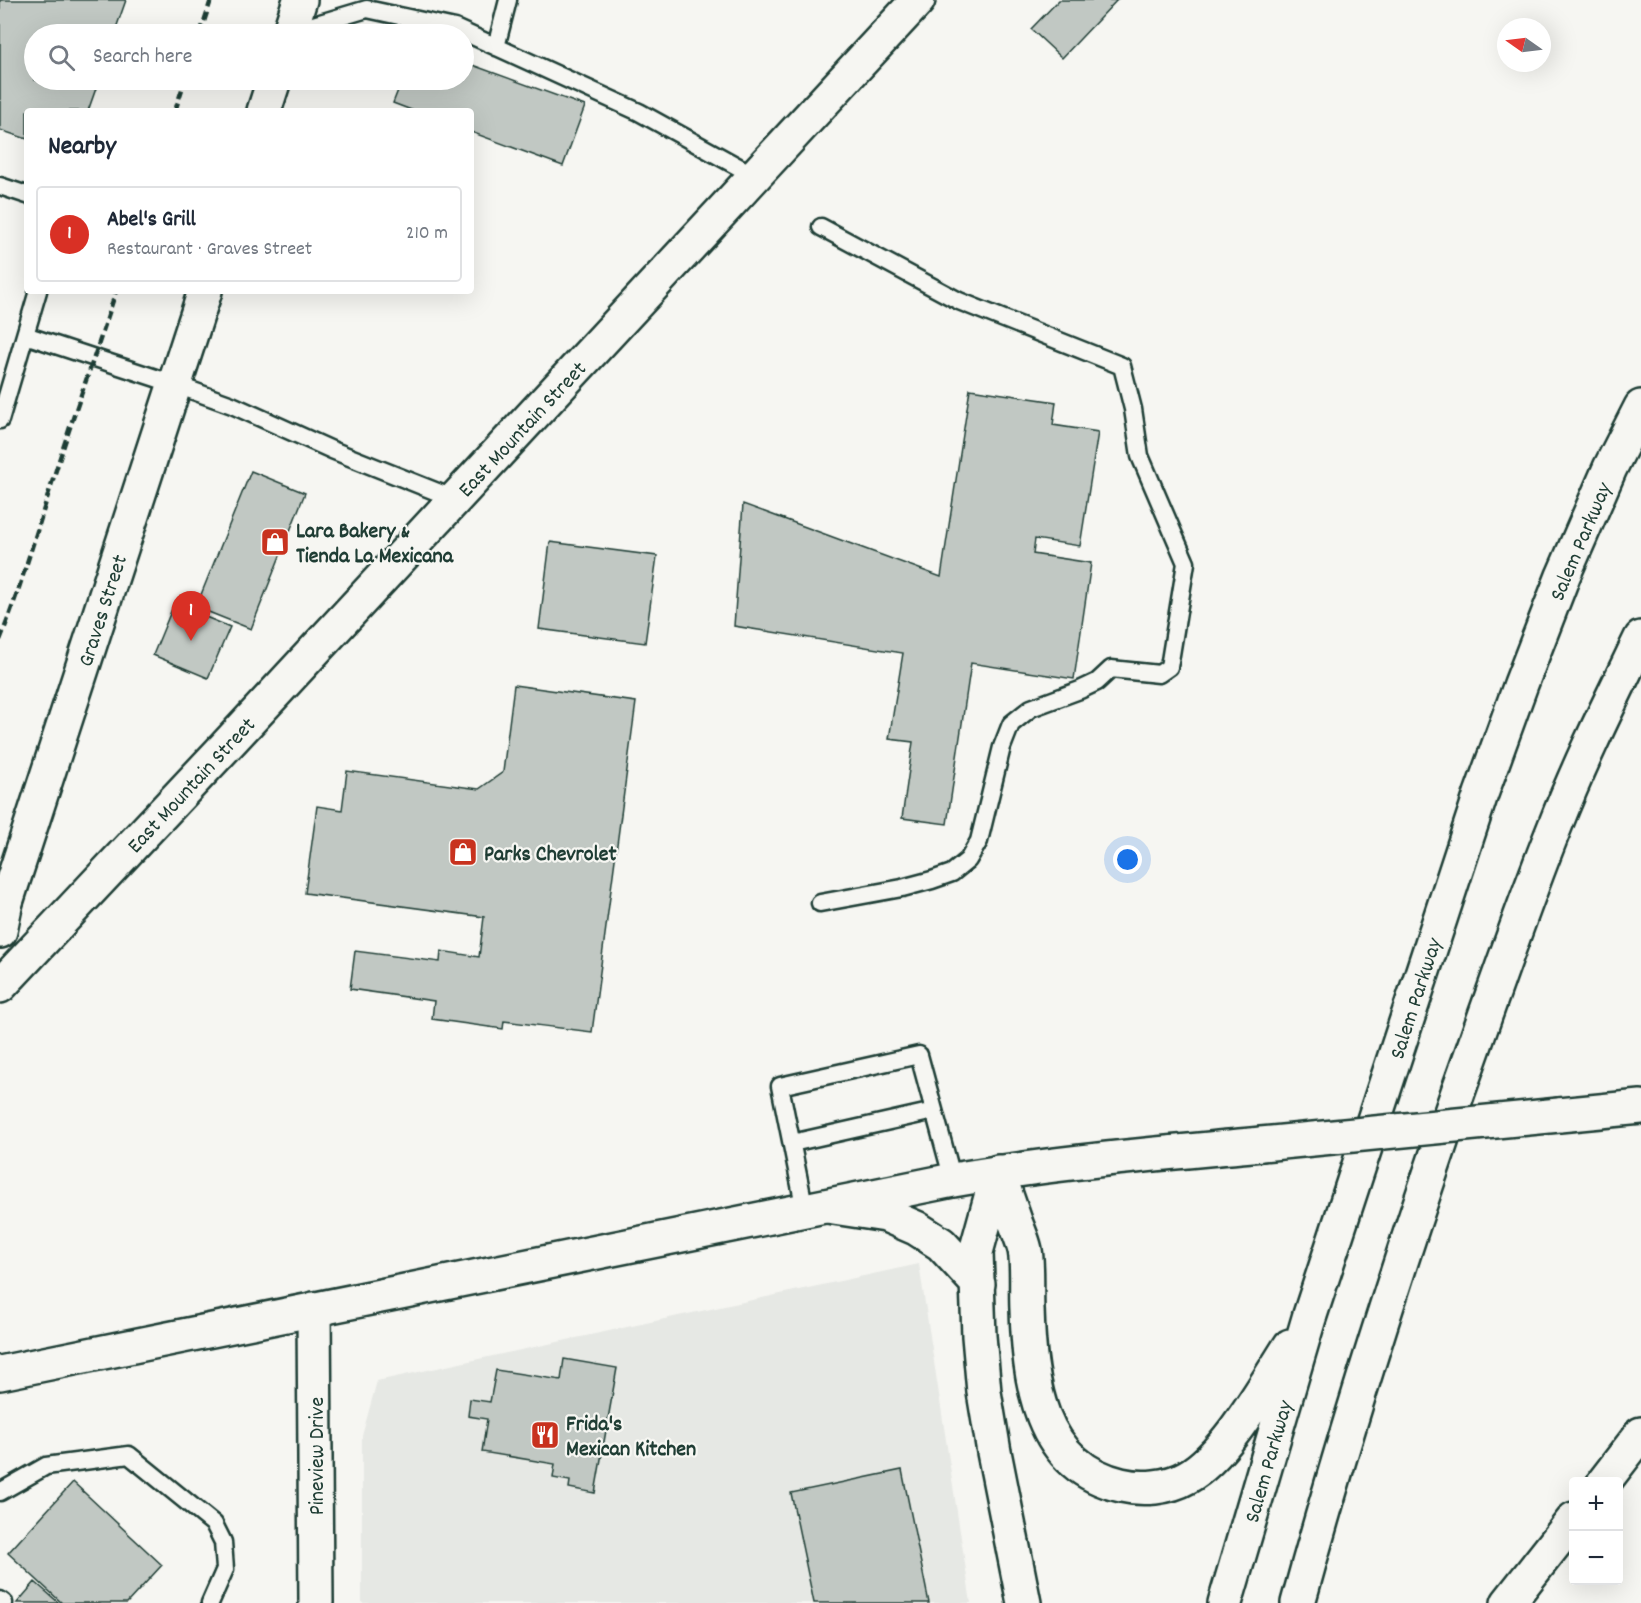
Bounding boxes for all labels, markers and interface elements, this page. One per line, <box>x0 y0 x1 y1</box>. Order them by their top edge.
north arrow <box>1497 18 1551 72</box>
search box <box>24 24 474 90</box>
icon: search <box>45 41 78 74</box>
text: Search here <box>93 42 192 73</box>
text: Nearby <box>48 129 116 166</box>
text: Abel's Grill <box>107 205 196 236</box>
text: 1 <box>67 220 72 248</box>
text: 210 m <box>406 220 448 248</box>
text: Restaurant · Graves Street <box>107 236 312 264</box>
street label: East Mountain Street <box>452 355 595 505</box>
street label: Salem Parkway <box>1543 477 1622 606</box>
place label: Lara Bakery & Tienda La Mexicana <box>296 517 454 573</box>
shop icon: Lara Bakery & Tienda La Mexicana <box>259 526 291 558</box>
street label: Graves Street <box>72 551 137 671</box>
pin: 1 <box>172 592 210 641</box>
street label: East Mountain Street <box>121 711 264 861</box>
shop icon: Parks Chevrolet <box>447 836 479 868</box>
place label: Parks Chevrolet <box>484 840 617 871</box>
your location <box>1113 845 1142 874</box>
street label: Salem Parkway <box>1383 933 1452 1064</box>
street label: Salem Parkway <box>1238 1396 1303 1527</box>
street label: Pineview Drive <box>303 1397 334 1515</box>
place label: Frida's Mexican Kitchen <box>566 1410 696 1466</box>
restaurant icon: Frida's Mexican Kitchen <box>529 1419 561 1451</box>
map controls <box>1569 1477 1623 1585</box>
button: + <box>1569 1477 1623 1531</box>
button: − <box>1569 1531 1623 1585</box>

